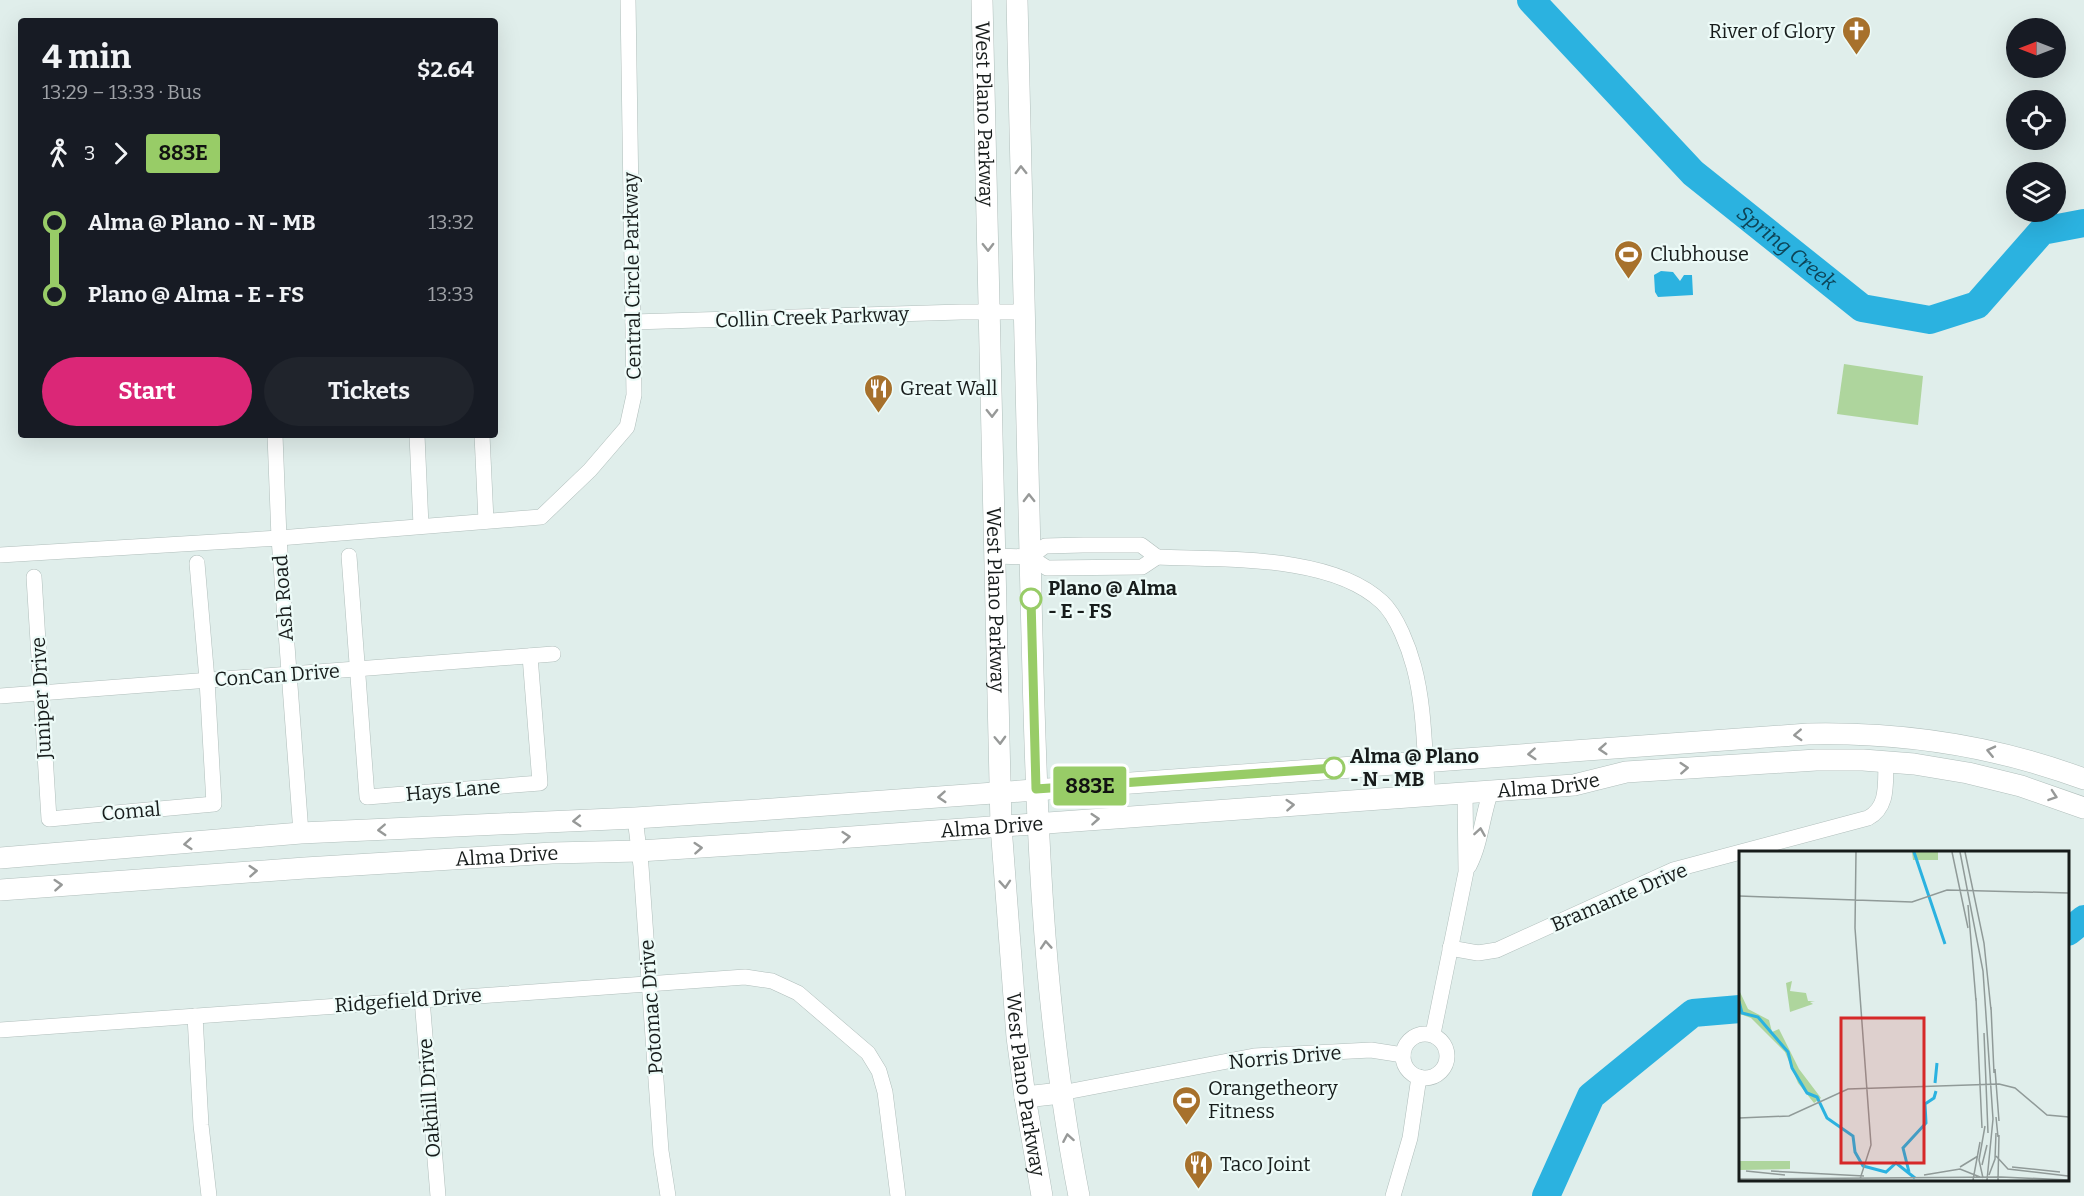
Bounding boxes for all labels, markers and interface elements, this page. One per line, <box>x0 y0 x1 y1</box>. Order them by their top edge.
church icon: River of Glory <box>1840 15 1872 57</box>
north arrow <box>2006 18 2066 78</box>
map controls <box>2006 18 2066 222</box>
place label: River of Glory <box>1709 19 1835 43</box>
street label: West Plano Parkway <box>970 21 999 207</box>
text: 4 min <box>42 37 131 77</box>
text: $2.64 <box>417 56 474 83</box>
text: 13:29 – 13:33 · Bus <box>42 80 202 104</box>
button: locate <box>2006 90 2066 150</box>
icon: walk <box>42 137 75 170</box>
icon: forward <box>104 137 137 170</box>
text: 883E <box>158 140 208 166</box>
text: 3 <box>84 141 95 165</box>
button: layers <box>2006 162 2066 222</box>
one-way arrow <box>1015 165 1027 174</box>
street label: Central Circle Parkway <box>618 172 646 380</box>
water label: Spring Creek <box>1732 200 1842 296</box>
text: Alma @ Plano - N - MB <box>88 209 316 236</box>
text: 13:32 <box>428 210 474 234</box>
sports icon: Clubhouse <box>1613 238 1645 280</box>
place label: Clubhouse <box>1650 242 1749 266</box>
one-way arrow <box>982 243 995 252</box>
text: Plano @ Alma - E - FS <box>88 281 304 308</box>
text: 13:33 <box>428 282 474 306</box>
street label: Collin Creek Parkway <box>714 302 910 332</box>
button: Start <box>42 357 252 426</box>
button: Tickets <box>264 357 474 426</box>
restaurant icon: Great Wall <box>863 372 895 414</box>
place label: Great Wall <box>900 376 998 400</box>
one-way arrow <box>986 408 998 417</box>
one-way arrow <box>1022 494 1035 503</box>
street label: West Plano Parkway <box>982 507 1010 693</box>
street label: Ash Road <box>268 554 298 642</box>
place label: Plano @ Alma - E - FS <box>1048 576 1177 623</box>
marker: Plano @ Alma - E - FS <box>1020 588 1042 610</box>
street label: Juniper Drive <box>26 636 56 761</box>
street label: ConCan Drive <box>213 659 341 691</box>
one-way arrow <box>1793 728 1802 741</box>
one-way arrow <box>993 735 1006 744</box>
one-way arrow <box>1599 742 1608 755</box>
place label: Alma @ Plano - N - MB <box>1350 744 1479 791</box>
one-way arrow <box>1987 746 1997 759</box>
one-way arrow <box>1528 747 1537 760</box>
marker: Alma @ Plano - N - MB <box>1323 757 1345 779</box>
one-way arrow <box>1680 762 1689 775</box>
line badge: 883E <box>1048 766 1132 806</box>
street label: Alma Drive <box>1496 767 1602 803</box>
text: 883E <box>1065 773 1115 799</box>
street label: Hays Lane <box>405 774 501 806</box>
one-way arrow <box>2047 789 2058 802</box>
one-way arrow <box>938 790 947 803</box>
street label: Comal <box>100 796 162 826</box>
one-way arrow <box>1285 799 1294 812</box>
street label: Alma Drive <box>940 811 1044 843</box>
one-way arrow <box>1091 813 1100 826</box>
one-way arrow <box>572 815 581 828</box>
one-way arrow <box>377 823 386 836</box>
one-way arrow <box>1474 827 1486 837</box>
one-way arrow <box>841 831 850 844</box>
one-way arrow <box>183 837 192 850</box>
street label: Alma Drive <box>455 841 559 871</box>
one-way arrow <box>693 841 702 854</box>
inset map <box>1739 851 2069 1181</box>
street label: Bramante Drive <box>1547 858 1691 936</box>
one-way arrow <box>248 865 257 878</box>
one-way arrow <box>54 879 63 892</box>
one-way arrow <box>999 880 1012 889</box>
street label: Potomac Drive <box>634 939 668 1075</box>
one-way arrow <box>1040 940 1053 949</box>
street label: Ridgefield Drive <box>334 983 482 1017</box>
street label: West Plano Parkway <box>1002 992 1051 1179</box>
street label: Oakhill Drive <box>413 1037 445 1159</box>
street label: Norris Drive <box>1228 1040 1342 1074</box>
place label: Orangetheory Fitness <box>1208 1076 1338 1123</box>
sports icon: Orangetheory Fitness <box>1171 1084 1203 1126</box>
one-way arrow <box>1063 1134 1075 1143</box>
restaurant icon: Taco Joint <box>1183 1148 1215 1190</box>
place label: Taco Joint <box>1220 1152 1311 1176</box>

